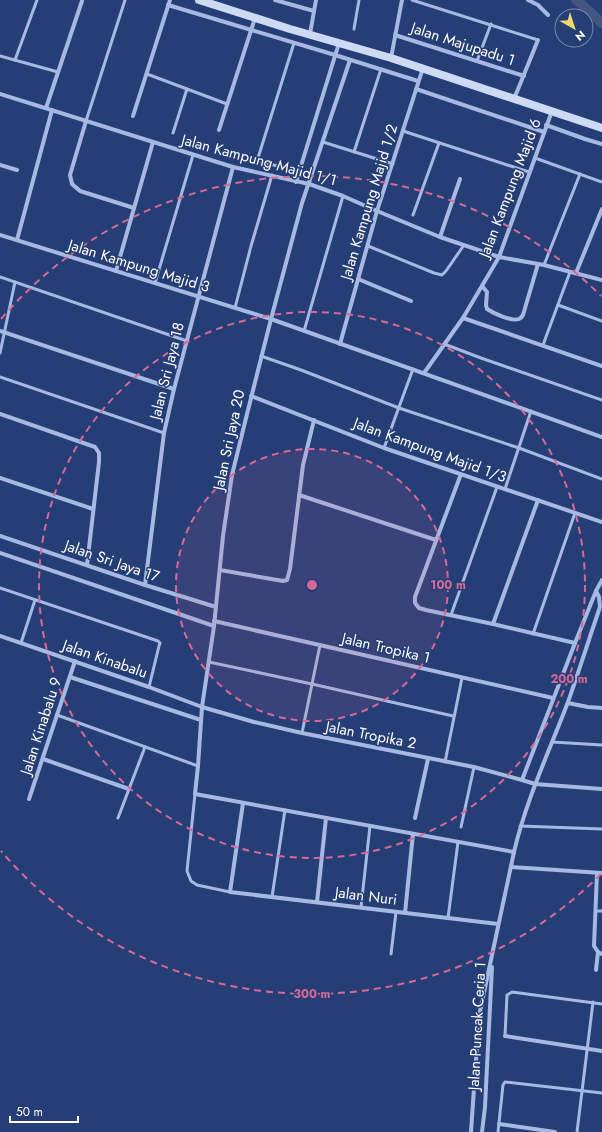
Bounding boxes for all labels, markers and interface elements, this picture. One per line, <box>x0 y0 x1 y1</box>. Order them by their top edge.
north arrow <box>554 8 594 48</box>
street label: Jalan Majupadu 1 <box>406 16 518 71</box>
text: N <box>572 27 589 45</box>
street label: Jalan Kampung Majid 6 <box>473 115 547 263</box>
street label: Jalan Kampung Majid 1/2 <box>334 121 403 284</box>
street label: Jalan Kampung Majid 1/1 <box>177 128 339 191</box>
street label: Jalan Kampung Majid 3 <box>64 233 212 298</box>
street label: Jalan Sri Jaya 18 <box>144 320 190 424</box>
street label: Jalan Sri Jaya 20 <box>207 388 250 494</box>
street label: Jalan Kampung Majid 1/3 <box>349 411 510 488</box>
street label: Jalan Sri Jaya 17 <box>60 534 163 588</box>
text: 100 m <box>430 576 466 594</box>
centre of rings <box>305 578 319 592</box>
street label: Jalan Tropika 1 <box>338 627 432 669</box>
street label: Jalan Kinabalu <box>58 634 150 684</box>
text: 200 m <box>550 670 588 688</box>
street label: Jalan Kinabalu 9 <box>14 674 67 780</box>
street label: Jalan Tropika 2 <box>322 715 418 755</box>
street label: Jalan Nuri <box>332 881 398 911</box>
street label: Jalan Puncak Ceria 1 <box>463 961 491 1093</box>
text: 300 m <box>294 985 331 1003</box>
scale bar <box>10 1098 78 1124</box>
text: 50 m <box>16 1103 43 1121</box>

